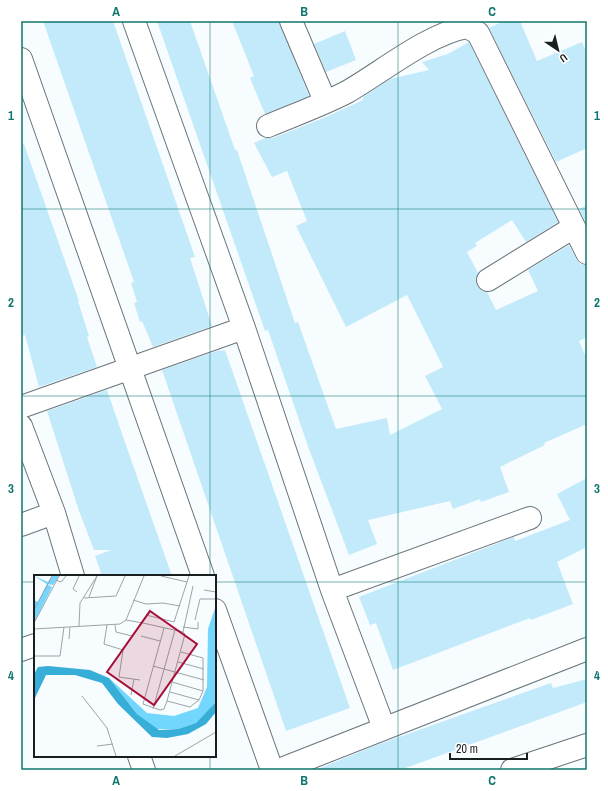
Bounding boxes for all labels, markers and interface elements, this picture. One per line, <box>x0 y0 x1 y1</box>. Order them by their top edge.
text: A <box>112 3 120 20</box>
text: B <box>300 3 308 20</box>
text: C <box>488 3 496 20</box>
north arrow <box>538 30 578 70</box>
text: U <box>557 51 570 66</box>
text: 1 <box>8 107 14 124</box>
text: 1 <box>594 107 600 124</box>
text: 2 <box>8 294 14 311</box>
text: 2 <box>594 294 600 311</box>
text: 3 <box>8 480 14 497</box>
text: 3 <box>594 480 600 497</box>
inset map <box>34 575 216 757</box>
text: 4 <box>8 667 14 684</box>
text: 4 <box>594 667 600 684</box>
scale bar <box>450 735 527 761</box>
text: 20 m <box>456 741 478 757</box>
text: A <box>112 772 120 789</box>
text: B <box>300 772 308 789</box>
text: C <box>488 772 496 789</box>

